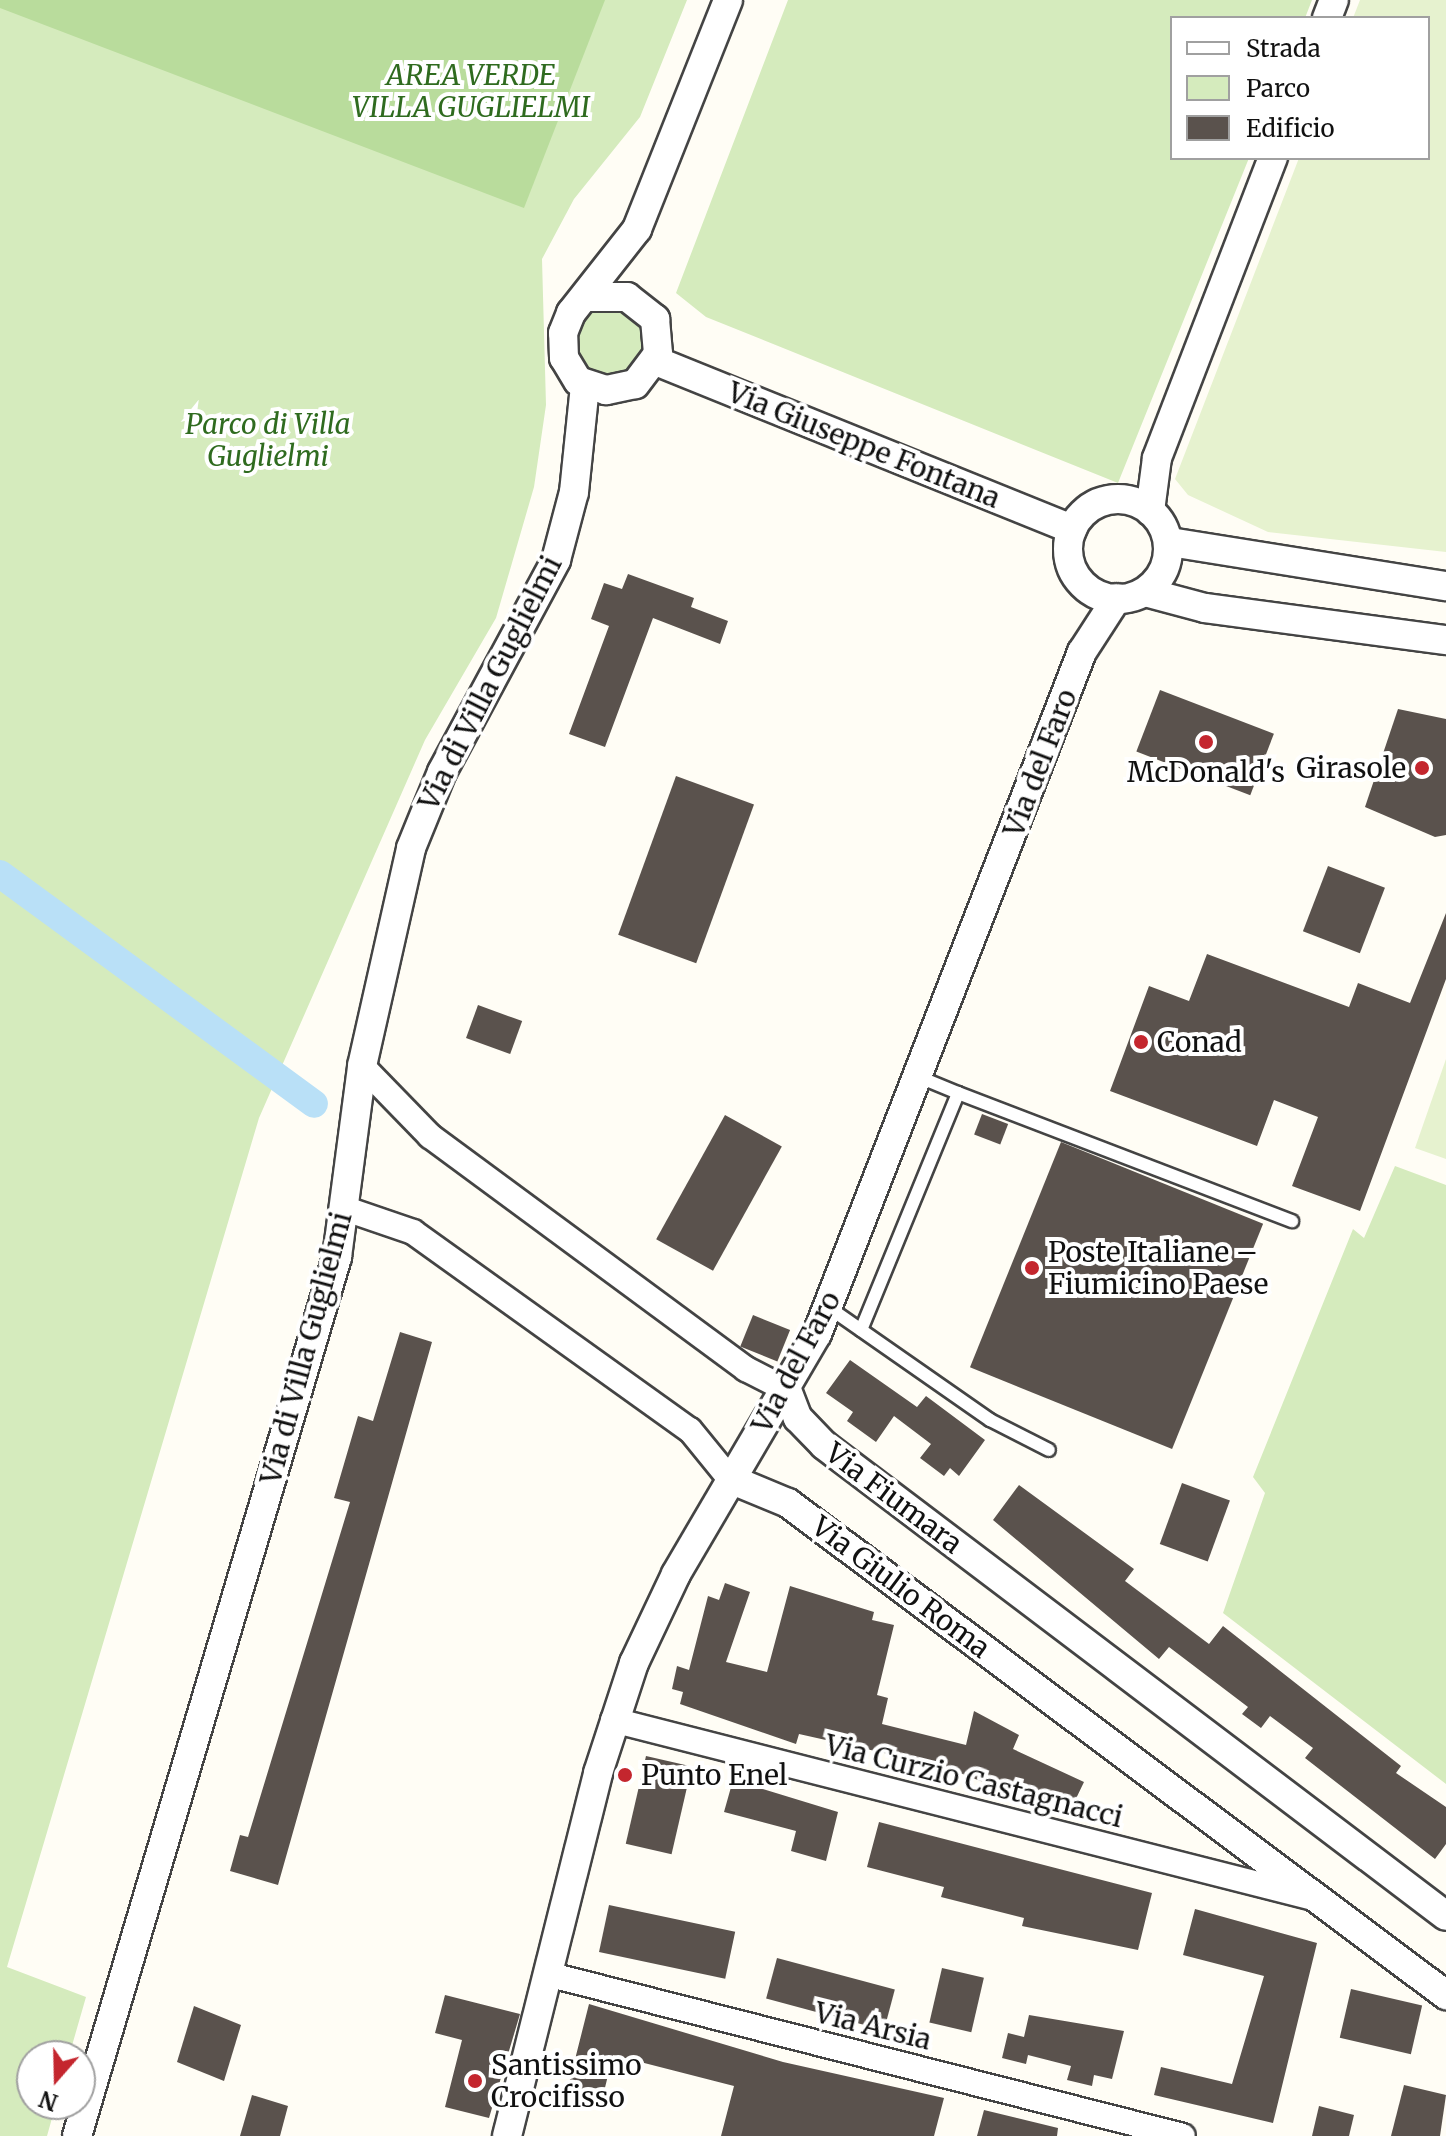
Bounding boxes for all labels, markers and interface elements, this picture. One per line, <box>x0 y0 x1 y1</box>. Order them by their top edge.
legend <box>1170 16 1430 160</box>
text: Strada <box>1246 33 1321 64</box>
park label: AREA VERDE VILLA GUGLIELMI <box>352 58 590 124</box>
text: Parco <box>1246 73 1310 104</box>
text: Edificio <box>1246 113 1334 144</box>
street label: Via Giuseppe Fontana <box>723 375 1005 515</box>
park label: Parco di Villa Guglielmi <box>185 407 351 473</box>
street label: Via di Villa Guglielmi <box>411 551 569 815</box>
street label: Via del Faro <box>997 685 1083 841</box>
marker: McDonald's <box>1197 733 1215 751</box>
place label: Girasole <box>1296 751 1406 785</box>
place label: McDonald's <box>1127 755 1285 789</box>
marker: Girasole <box>1413 759 1431 777</box>
place label: Conad <box>1157 1025 1242 1059</box>
marker: Conad <box>1132 1033 1150 1051</box>
street label: Via di Villa Guglielmi <box>254 1208 358 1488</box>
place label: Poste Italiane – Fiumicino Paese <box>1048 1235 1268 1301</box>
marker: Poste Italiane – Fiumicino Paese <box>1023 1259 1041 1277</box>
street label: Via del Faro <box>745 1286 847 1438</box>
street label: Via Fiumara <box>819 1436 969 1560</box>
street label: Via Giulio Roma <box>805 1509 997 1665</box>
street label: Via Curzio Castagnacci <box>822 1728 1126 1834</box>
place label: Punto Enel <box>641 1758 788 1792</box>
marker: Punto Enel <box>616 1766 634 1784</box>
street label: Via Arsia <box>811 1995 935 2057</box>
north arrow <box>16 2040 96 2120</box>
place label: Santissimo Crocifisso <box>491 2048 642 2114</box>
marker: Santissimo Crocifisso <box>466 2072 484 2090</box>
text: N <box>36 2085 61 2117</box>

